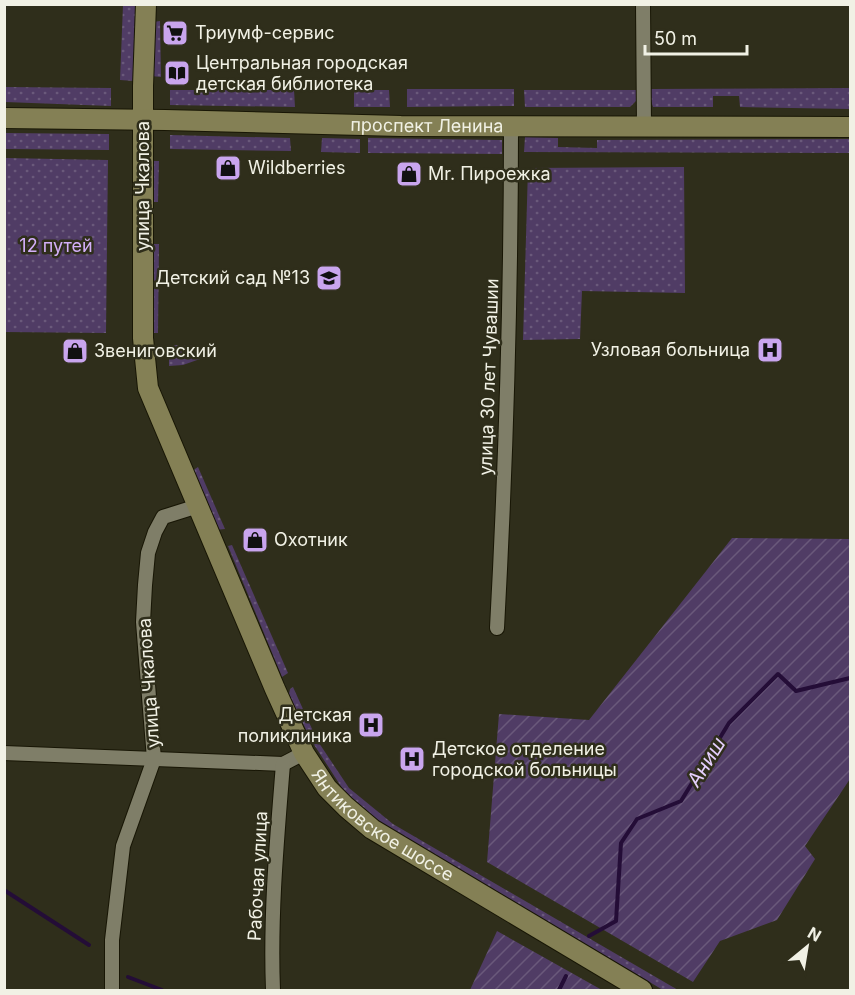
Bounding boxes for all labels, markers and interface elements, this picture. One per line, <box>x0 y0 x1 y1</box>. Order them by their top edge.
supermarket icon: Триумф-сервис <box>160 18 190 48</box>
scale bar <box>645 18 747 56</box>
place label: Триумф-сервис <box>195 22 335 43</box>
text: 50 m <box>654 28 697 49</box>
place label: Центральная городская детская библиотека <box>196 52 408 94</box>
library icon: Центральная городская детская библиотека <box>162 58 192 88</box>
street label: проспект Ленина <box>350 114 503 136</box>
street label: улица Чкалова <box>132 121 153 251</box>
shop icon: Wildberries <box>213 153 243 183</box>
place label: Wildberries <box>248 157 345 178</box>
shop icon: Mr. Пироежка <box>394 159 424 189</box>
place label: Mr. Пироежка <box>428 163 551 184</box>
park label: 12 путей <box>19 235 93 256</box>
school or university icon: Детский сад №13 <box>314 263 344 293</box>
place label: Детский сад №13 <box>155 267 310 288</box>
street label: улица 30 лет Чувашии <box>475 278 502 476</box>
hospital icon: Узловая больница <box>755 335 785 365</box>
shop icon: Звениговский <box>60 336 90 366</box>
place label: Узловая больница <box>591 339 750 360</box>
place label: Звениговский <box>94 340 217 361</box>
shop icon: Охотник <box>240 525 270 555</box>
place label: Охотник <box>274 529 348 550</box>
street label: улица Чкалова <box>133 617 164 749</box>
place label: Детская поликлиника <box>238 704 352 746</box>
hospital icon: Детская поликлиника <box>356 710 386 740</box>
water label: Аниш <box>681 733 730 792</box>
place label: Детское отделение городской больницы <box>432 738 617 780</box>
hospital icon: Детское отделение городской больницы <box>397 744 427 774</box>
street label: Янтиковское шоссе <box>307 765 458 885</box>
street label: Рабочая улица <box>244 811 271 941</box>
north arrow <box>777 917 837 977</box>
text: N <box>804 922 825 946</box>

